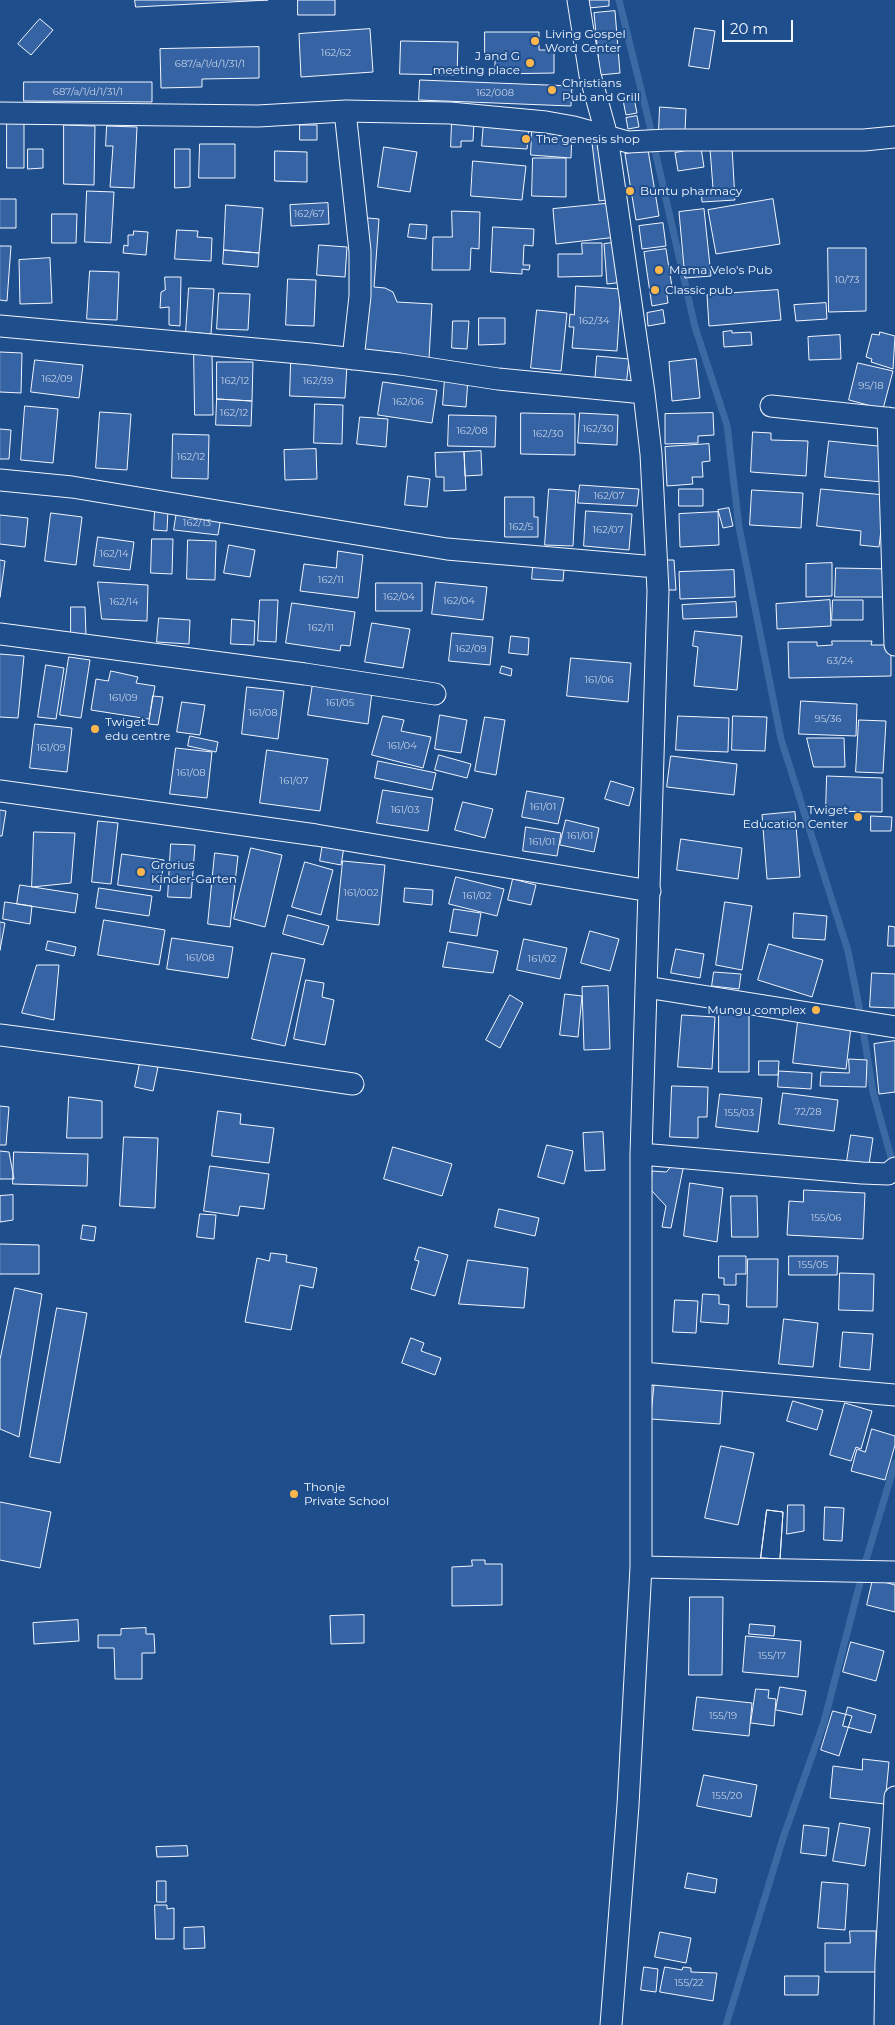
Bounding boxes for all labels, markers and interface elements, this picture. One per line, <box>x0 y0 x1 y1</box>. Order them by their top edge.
scale bar <box>725 10 796 42</box>
text: 20 m <box>730 19 768 38</box>
place label: Living Gospel Word Center <box>545 27 626 55</box>
marker: Living Gospel Word Center <box>529 35 541 47</box>
house number: 162/62 <box>321 47 351 59</box>
place label: J and G meeting place <box>433 49 520 77</box>
marker: J and G meeting place <box>524 57 536 69</box>
house number: 687/a/1/d/1/31/1 <box>175 58 245 70</box>
place label: Christians Pub and Grill <box>562 76 640 104</box>
marker: Christians Pub and Grill <box>546 84 558 96</box>
house number: 687/a/1/d/1/31/1 <box>53 86 123 98</box>
house number: 162/008 <box>476 87 514 99</box>
place label: The genesis shop <box>536 132 640 146</box>
marker: The genesis shop <box>520 133 532 145</box>
place label: Buntu pharmacy <box>640 184 742 198</box>
marker: Buntu pharmacy <box>624 185 636 197</box>
house number: 162/67 <box>294 208 324 220</box>
place label: Mama Velo's Pub <box>669 263 772 277</box>
marker: Mama Velo's Pub <box>653 264 665 276</box>
house number: 10/73 <box>835 274 859 286</box>
place label: Classic pub <box>665 283 733 297</box>
marker: Classic pub <box>649 284 661 296</box>
house number: 162/34 <box>578 315 610 327</box>
house number: 162/09 <box>41 373 73 385</box>
house number: 162/12 <box>221 375 249 387</box>
house number: 162/39 <box>303 375 333 387</box>
house number: 95/18 <box>858 380 884 392</box>
house number: 162/06 <box>392 396 424 408</box>
house number: 162/12 <box>220 407 248 419</box>
house number: 162/30 <box>582 423 614 435</box>
house number: 162/08 <box>456 425 488 437</box>
house number: 162/30 <box>532 428 564 440</box>
house number: 162/12 <box>177 451 205 463</box>
house number: 162/07 <box>593 490 625 502</box>
house number: 162/13 <box>183 517 211 529</box>
house number: 162/5 <box>509 521 533 533</box>
house number: 162/07 <box>592 524 624 536</box>
house number: 162/14 <box>99 548 129 560</box>
house number: 162/11 <box>318 574 344 586</box>
house number: 162/04 <box>383 591 415 603</box>
house number: 162/04 <box>443 595 475 607</box>
house number: 162/14 <box>109 596 139 608</box>
house number: 162/11 <box>308 622 334 634</box>
house number: 162/09 <box>455 643 487 655</box>
house number: 63/24 <box>826 655 854 667</box>
house number: 161/06 <box>584 674 614 686</box>
house number: 161/09 <box>108 692 138 704</box>
house number: 161/05 <box>326 697 354 709</box>
house number: 161/08 <box>248 707 278 719</box>
house number: 95/36 <box>815 713 841 725</box>
place label: Twiget edu centre <box>105 715 170 743</box>
marker: Twiget edu centre <box>89 723 101 735</box>
house number: 161/04 <box>387 740 417 752</box>
house number: 161/09 <box>36 742 66 754</box>
house number: 161/08 <box>176 767 206 779</box>
house number: 161/07 <box>280 775 308 787</box>
house number: 161/01 <box>530 801 556 813</box>
place label: Twiget Education Center <box>743 803 848 831</box>
house number: 161/03 <box>391 804 419 816</box>
marker: Twiget Education Center <box>852 811 864 823</box>
house number: 161/01 <box>567 830 593 842</box>
house number: 161/01 <box>529 836 555 848</box>
place label: Grorius Kinder-Garten <box>151 858 237 886</box>
marker: Grorius Kinder-Garten <box>135 866 147 878</box>
house number: 161/002 <box>343 887 379 899</box>
house number: 161/02 <box>463 890 491 902</box>
house number: 161/08 <box>185 952 215 964</box>
house number: 161/02 <box>528 953 556 965</box>
place label: Mungu complex <box>707 1003 806 1017</box>
marker: Mungu complex <box>810 1004 822 1016</box>
house number: 72/28 <box>794 1106 822 1118</box>
house number: 155/03 <box>724 1107 754 1119</box>
house number: 155/06 <box>811 1212 841 1224</box>
house number: 155/05 <box>798 1259 828 1271</box>
place label: Thonje Private School <box>304 1480 389 1508</box>
marker: Thonje Private School <box>288 1488 300 1500</box>
house number: 155/17 <box>758 1650 786 1662</box>
house number: 155/19 <box>709 1710 737 1722</box>
house number: 155/20 <box>712 1790 742 1802</box>
house number: 155/22 <box>674 1977 704 1989</box>

